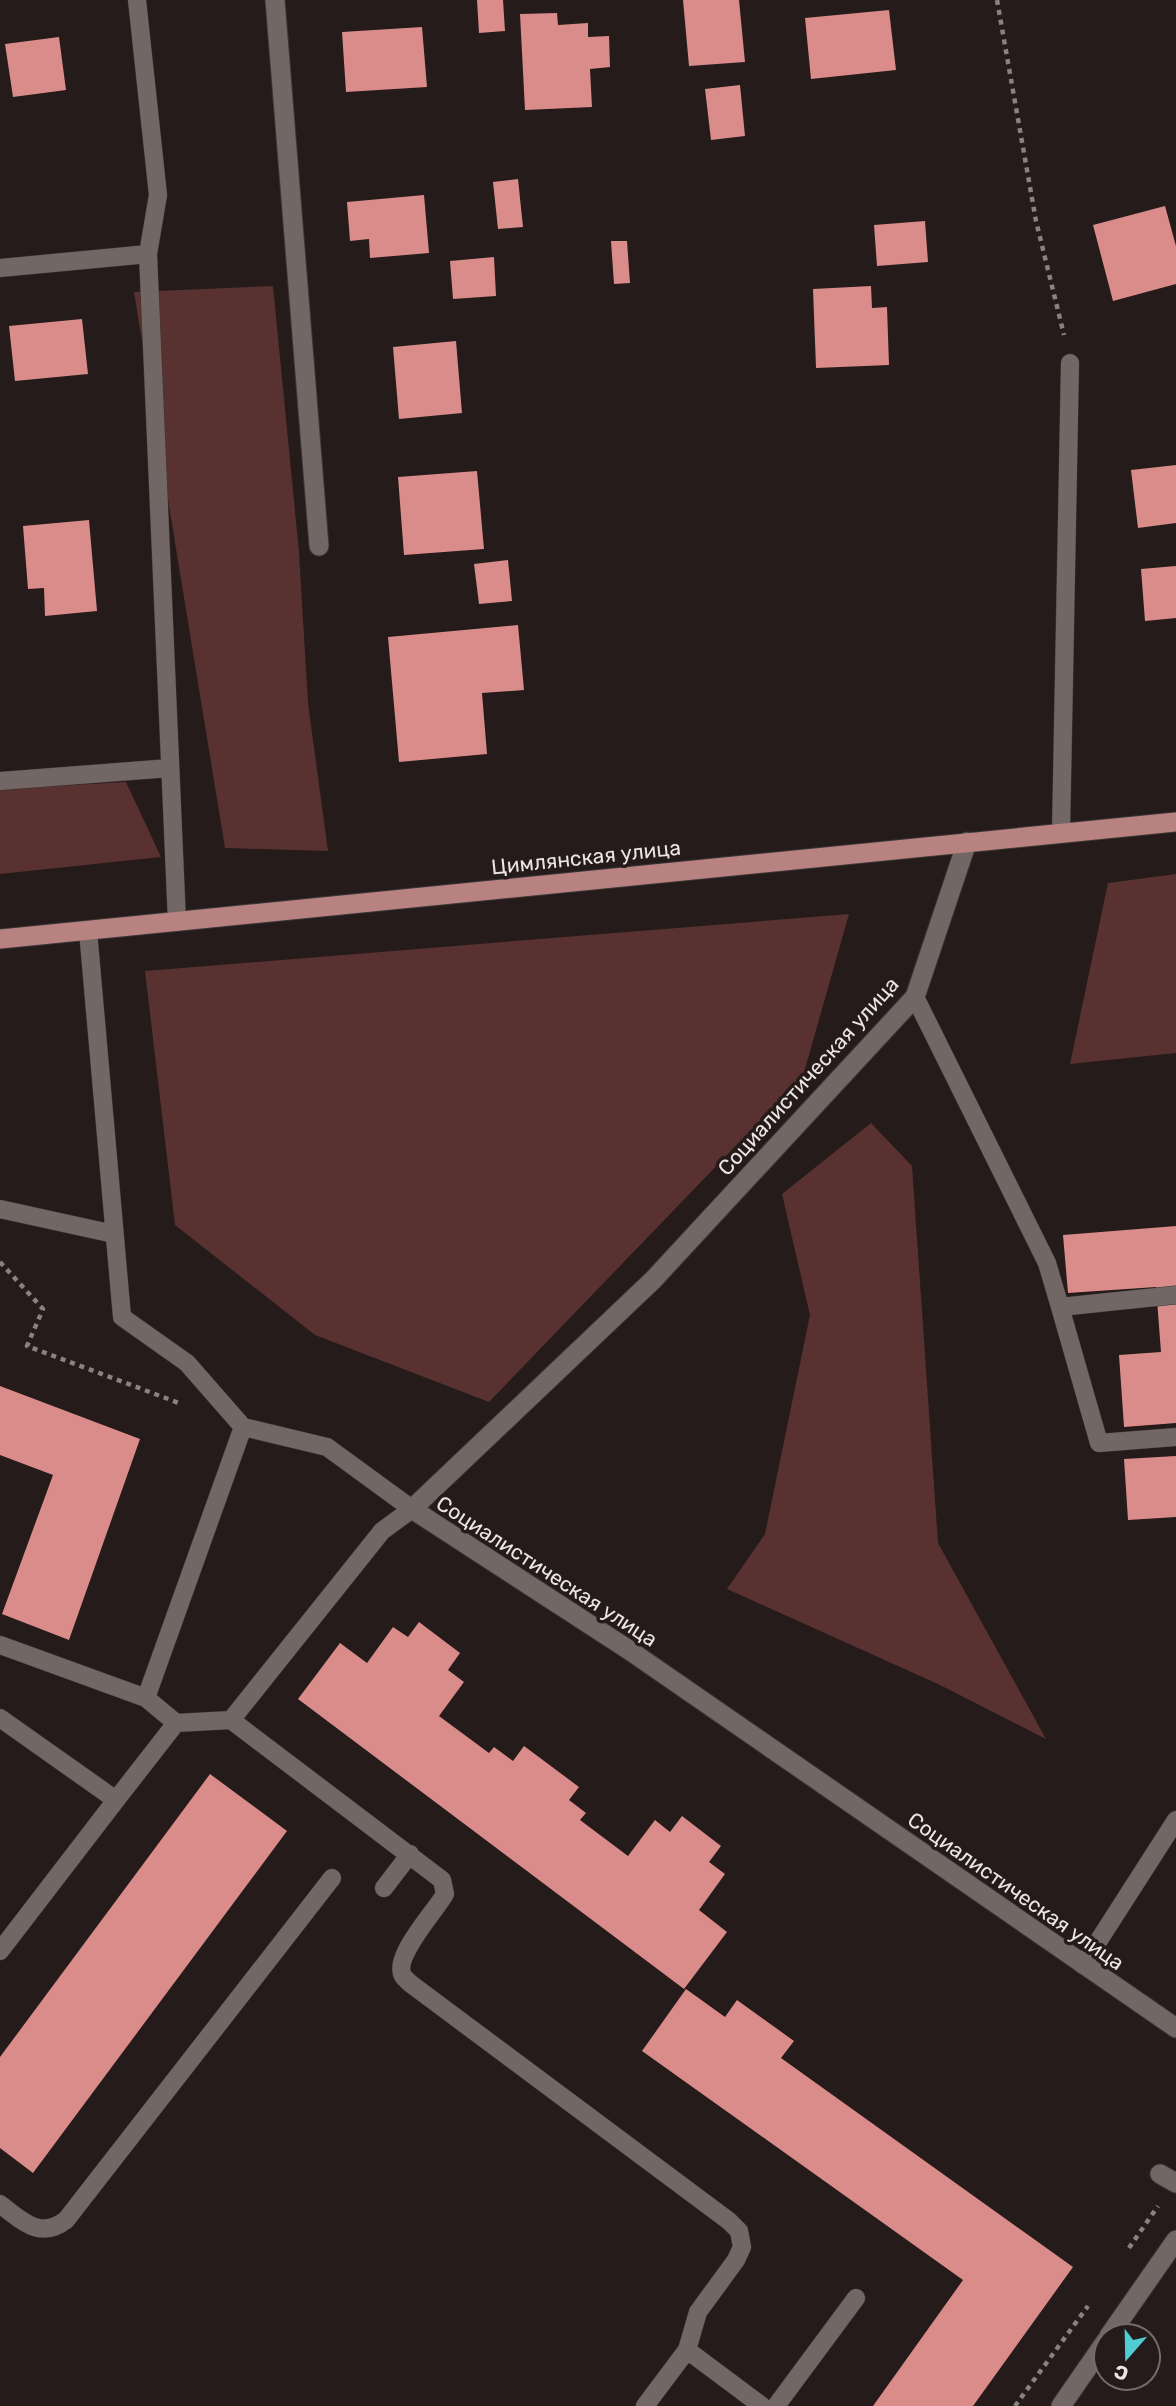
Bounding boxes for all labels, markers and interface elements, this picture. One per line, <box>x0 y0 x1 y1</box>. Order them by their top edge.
street label: Цимлянская улица <box>490 835 682 879</box>
street label: Социалистическая улица <box>712 972 904 1180</box>
street label: Социалистическая улица <box>432 1490 662 1652</box>
street label: Социалистическая улица <box>903 1807 1129 1975</box>
north arrow <box>1092 2322 1162 2392</box>
text: С <box>1111 2359 1132 2386</box>

